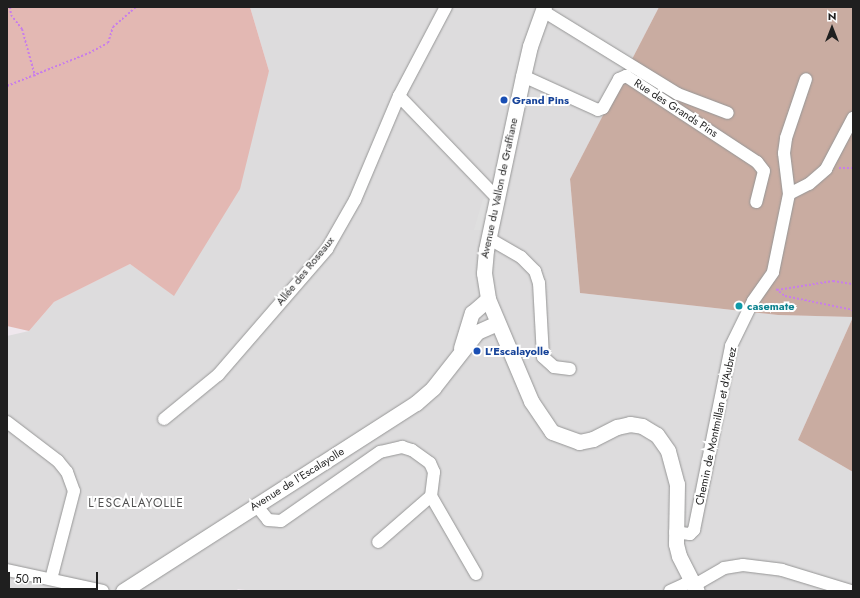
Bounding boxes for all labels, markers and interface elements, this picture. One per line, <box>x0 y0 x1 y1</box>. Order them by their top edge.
north arrow <box>812 8 852 48</box>
text: N <box>828 8 836 24</box>
street label: Rue des Grands Pins <box>632 76 720 140</box>
place label: Grand Pins <box>512 93 569 107</box>
marker: Grand Pins <box>499 95 509 105</box>
street label: Avenue du Vallon de Graffiane <box>478 117 520 259</box>
street label: Allée des Roseaux <box>273 234 337 308</box>
place label: casemate <box>747 299 794 313</box>
marker: casemate <box>734 301 744 311</box>
place label: L'Escalayolle <box>485 344 549 358</box>
marker: L'Escalayolle <box>472 346 482 356</box>
street label: Chemin de Montmillan et d'Aubrez <box>693 346 739 506</box>
street label: Avenue de l'Escalayolle <box>247 445 347 513</box>
district label: L'ESCALAYOLLE <box>88 497 184 511</box>
scale bar <box>10 564 100 590</box>
text: 50 m <box>15 570 42 588</box>

